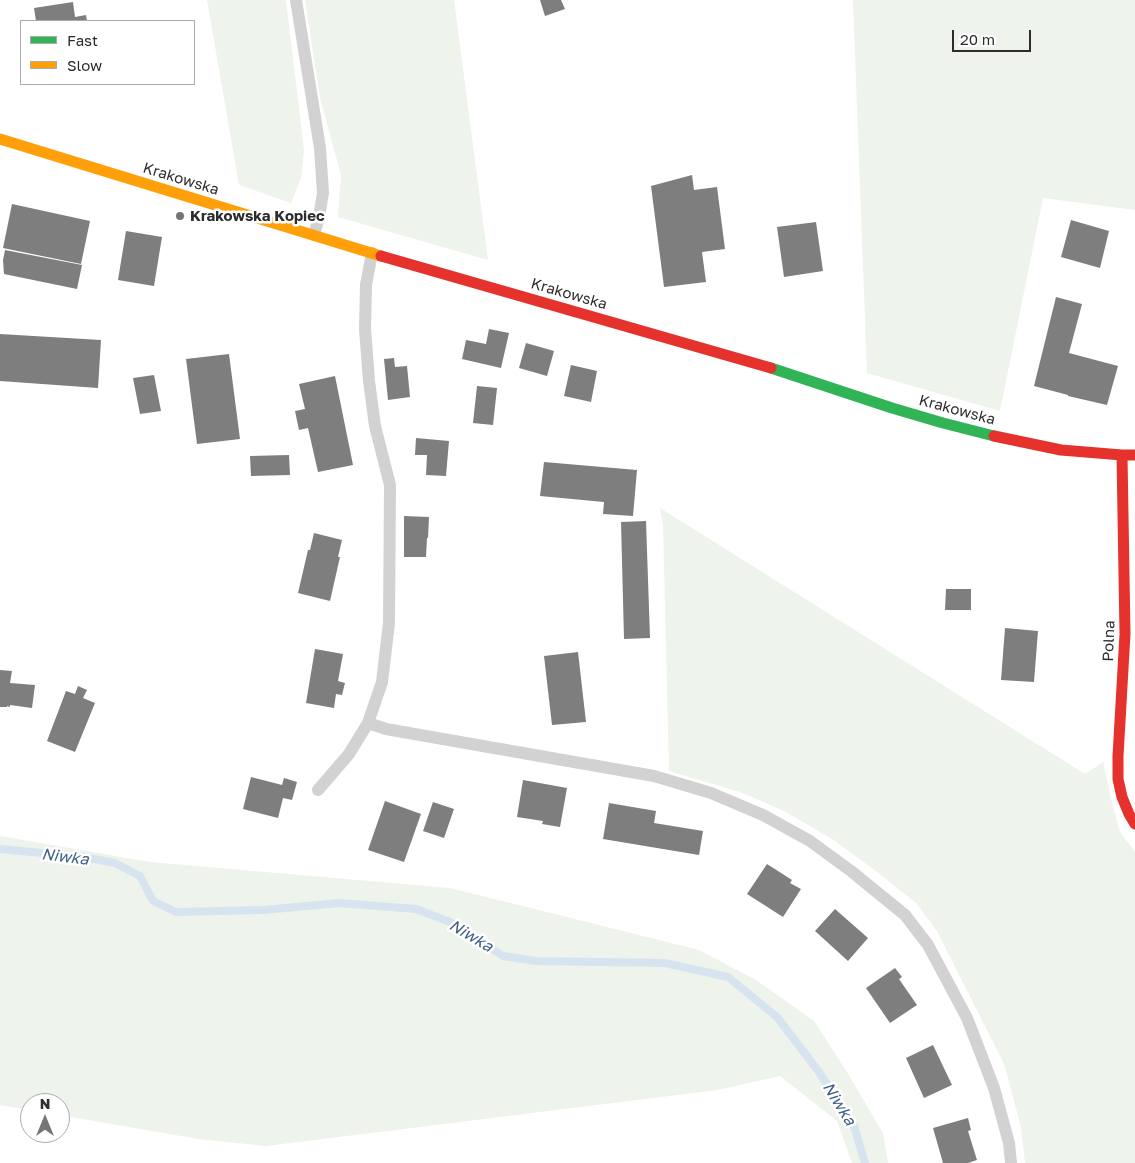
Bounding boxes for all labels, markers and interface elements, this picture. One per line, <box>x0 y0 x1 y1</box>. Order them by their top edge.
legend <box>20 20 195 85</box>
scale bar <box>955 20 1034 52</box>
text: 20 m <box>960 30 995 48</box>
text: Fast <box>67 31 98 49</box>
text: Slow <box>67 56 102 74</box>
street label: Krakowska <box>141 159 221 199</box>
place label: Krakowska Kopiec <box>190 207 325 225</box>
marker: Krakowska Kopiec <box>174 210 186 222</box>
street label: Krakowska <box>529 275 609 313</box>
street label: Krakowska <box>917 391 997 429</box>
street label: Polna <box>1099 620 1119 662</box>
water label: Niwka <box>40 845 90 869</box>
water label: Niwka <box>446 916 496 956</box>
water label: Niwka <box>818 1079 860 1129</box>
north arrow <box>20 1093 70 1143</box>
text: N <box>40 1095 50 1112</box>

